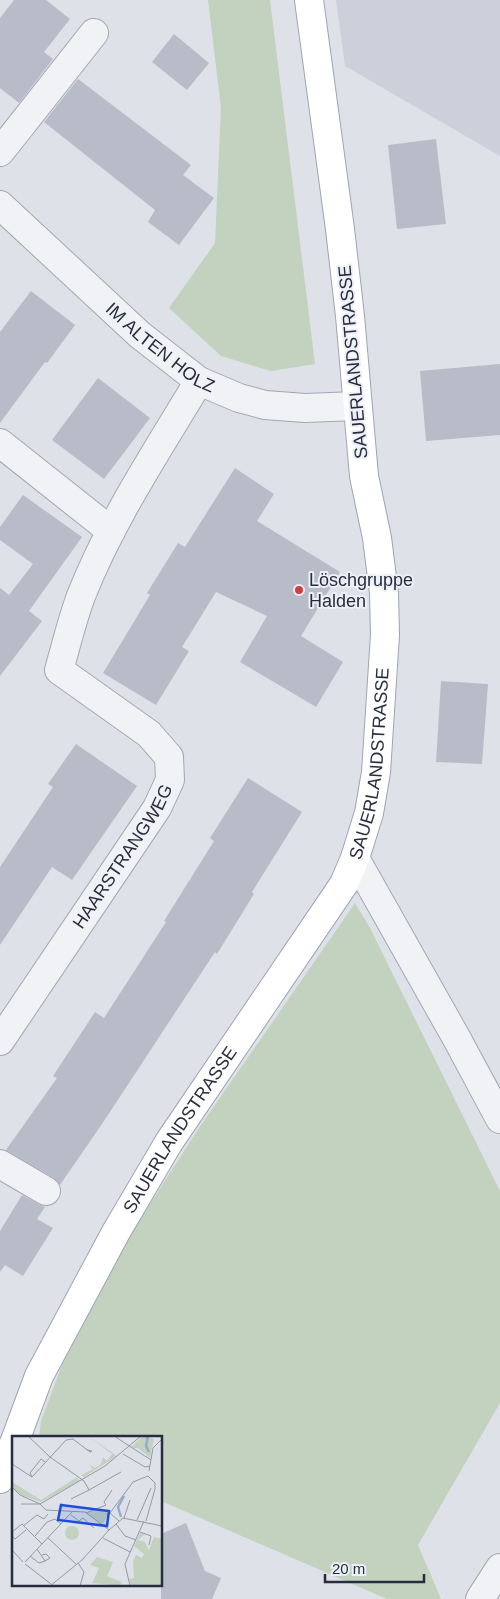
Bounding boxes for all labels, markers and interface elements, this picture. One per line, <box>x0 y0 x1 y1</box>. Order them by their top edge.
street label: SAUERLANDSTRASSE <box>335 264 371 460</box>
street label: IM ALTEN HOLZ <box>102 298 218 396</box>
place label: Löschgruppe Halden <box>309 570 413 611</box>
marker: Löschgruppe Halden <box>293 584 305 596</box>
street label: SAUERLANDSTRASSE <box>345 667 393 862</box>
street label: HAARSTRANGWEG <box>69 781 177 932</box>
street label: SAUERLANDSTRASSE <box>119 1043 241 1217</box>
inset map <box>12 1436 162 1586</box>
scale bar <box>325 1552 424 1584</box>
text: 20 m <box>332 1560 365 1577</box>

